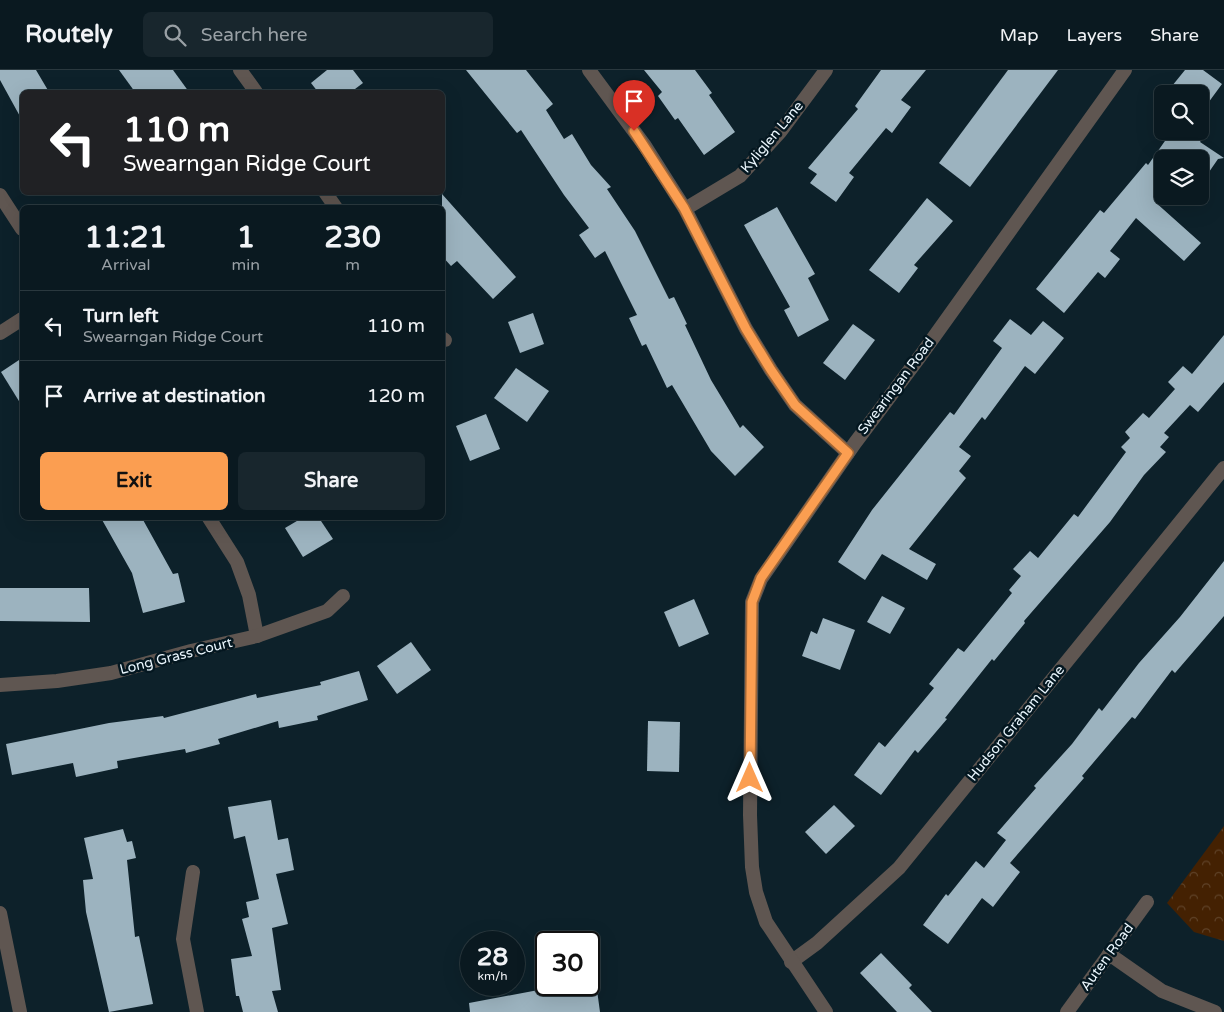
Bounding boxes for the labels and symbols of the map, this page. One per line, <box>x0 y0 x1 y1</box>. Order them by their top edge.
pin <box>613 80 655 131</box>
street label: Kyliglen Lane <box>737 98 807 176</box>
street label: Swearingan Road <box>854 334 938 438</box>
street label: Long Grass Court <box>118 634 235 678</box>
street label: Hudson Graham Lane <box>964 662 1068 784</box>
position arrow <box>723 751 775 803</box>
street label: Auten Road <box>1077 920 1137 994</box>
speed limit sign: 30 <box>535 931 600 996</box>

